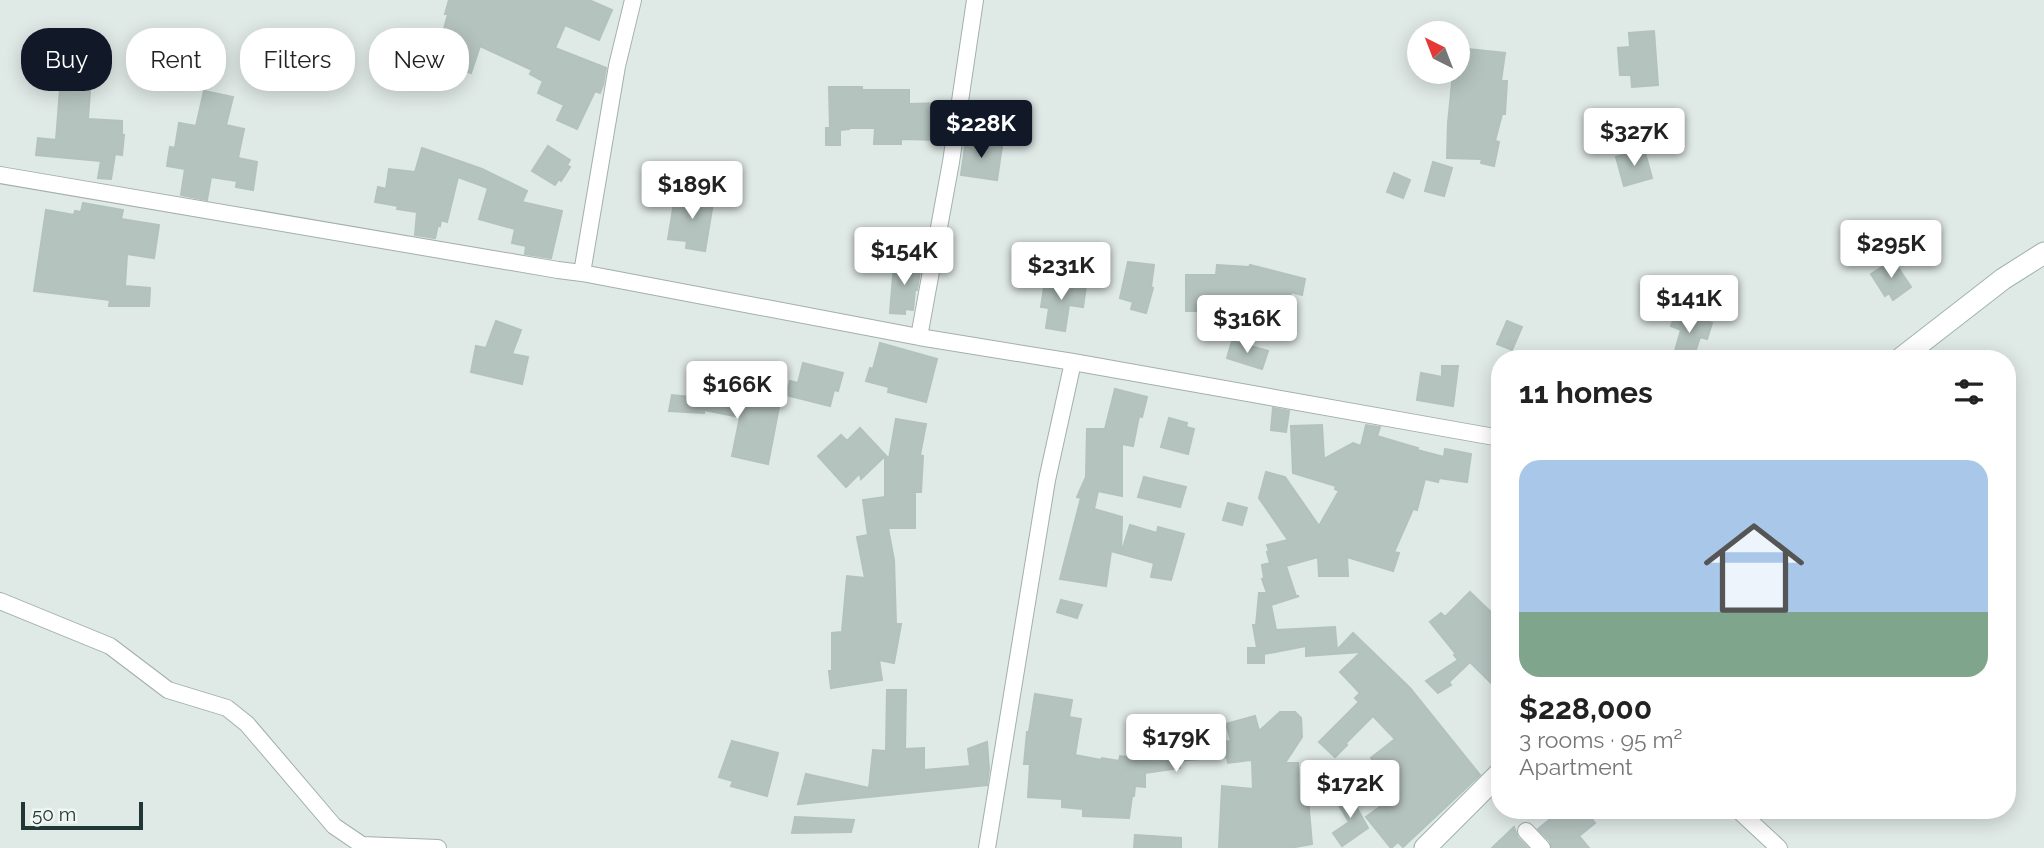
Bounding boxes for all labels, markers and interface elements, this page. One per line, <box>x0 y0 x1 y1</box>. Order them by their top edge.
north arrow <box>1407 21 1470 84</box>
map controls <box>1407 21 1470 84</box>
chip: Buy <box>21 28 112 91</box>
chip: Rent <box>126 28 226 91</box>
chip: Filters <box>240 28 355 91</box>
chip: New <box>369 28 469 91</box>
pin: $228K <box>932 100 1030 160</box>
pin: $327K <box>1585 108 1683 168</box>
text: $228K <box>946 109 1016 136</box>
text: $327K <box>1600 117 1668 144</box>
pin: $189K <box>643 162 741 221</box>
text: $189K <box>658 170 726 197</box>
pin: $295K <box>1842 220 1940 280</box>
pin: $154K <box>855 228 953 287</box>
text: $295K <box>1856 229 1926 256</box>
text: $154K <box>870 236 938 263</box>
pin: $231K <box>1012 243 1110 302</box>
text: $231K <box>1027 251 1095 278</box>
pin: $141K <box>1640 276 1738 335</box>
text: $141K <box>1656 284 1722 311</box>
pin: $316K <box>1198 296 1296 355</box>
text: $316K <box>1213 304 1281 331</box>
pin: $166K <box>688 362 786 421</box>
text: $166K <box>702 370 772 397</box>
icon: filters <box>1950 373 1988 411</box>
text: 11 homes <box>1519 375 1653 410</box>
icon: home <box>1691 505 1817 631</box>
text: $228,000 <box>1519 691 1652 726</box>
pin: $179K <box>1127 714 1225 774</box>
text: $179K <box>1142 723 1210 750</box>
text: 3 rooms · 95 m² <box>1519 726 1682 753</box>
text: Apartment <box>1519 753 1633 780</box>
pin: $172K <box>1301 760 1399 820</box>
text: $172K <box>1316 769 1384 796</box>
scale bar <box>21 799 144 831</box>
text: 50 m <box>32 803 76 825</box>

